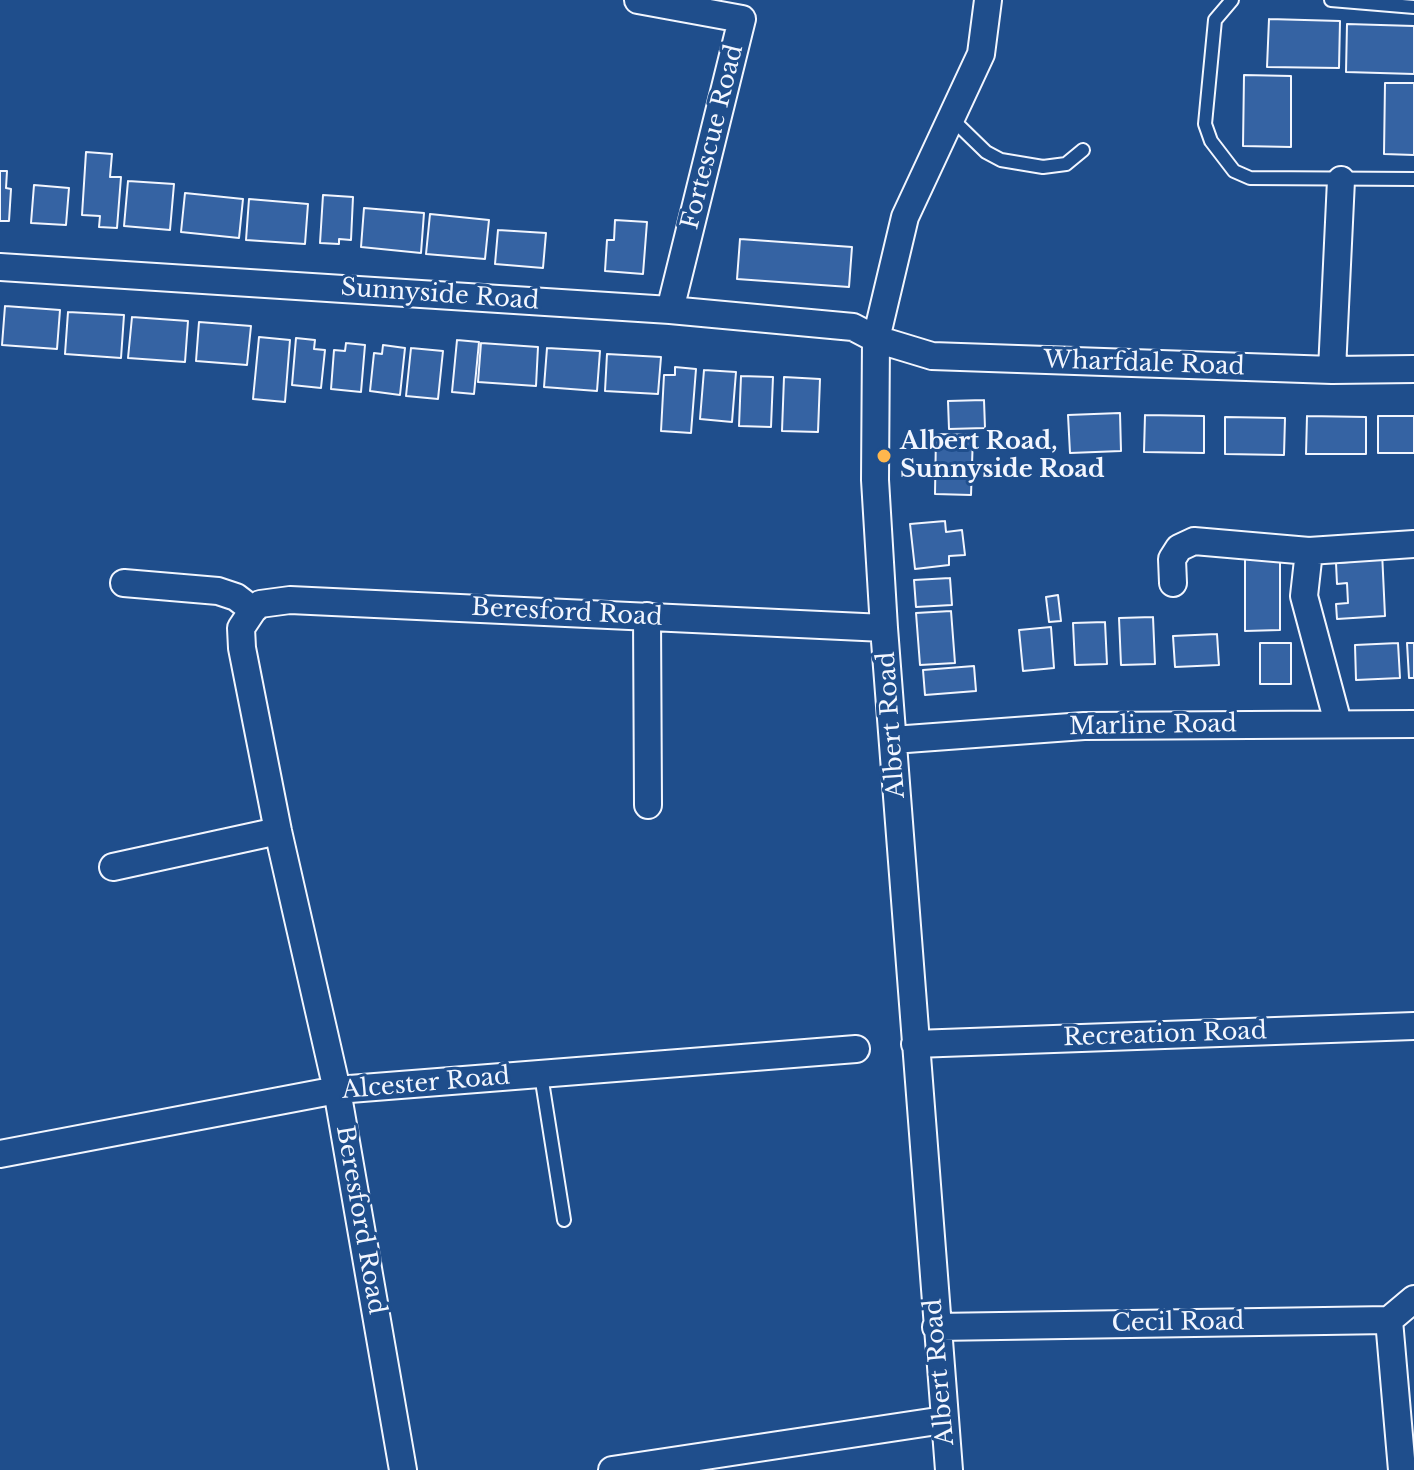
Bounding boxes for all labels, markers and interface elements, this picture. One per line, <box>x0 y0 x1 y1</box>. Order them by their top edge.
street label: Fortescue Road <box>676 42 750 232</box>
street label: Sunnyside Road <box>340 274 540 316</box>
street label: Wharfdale Road <box>1043 346 1245 382</box>
place label: Albert Road, Sunnyside Road <box>900 428 1105 484</box>
marker: Albert Road, Sunnyside Road <box>875 447 893 465</box>
street label: Beresford Road <box>471 594 663 632</box>
street label: Albert Road <box>873 651 911 799</box>
street label: Marline Road <box>1069 710 1237 742</box>
street label: Recreation Road <box>1063 1017 1267 1053</box>
street label: Alcester Road <box>341 1062 511 1106</box>
street label: Beresford Road <box>329 1123 391 1317</box>
street label: Albert Road <box>919 1298 961 1446</box>
street label: Cecil Road <box>1111 1307 1245 1339</box>

